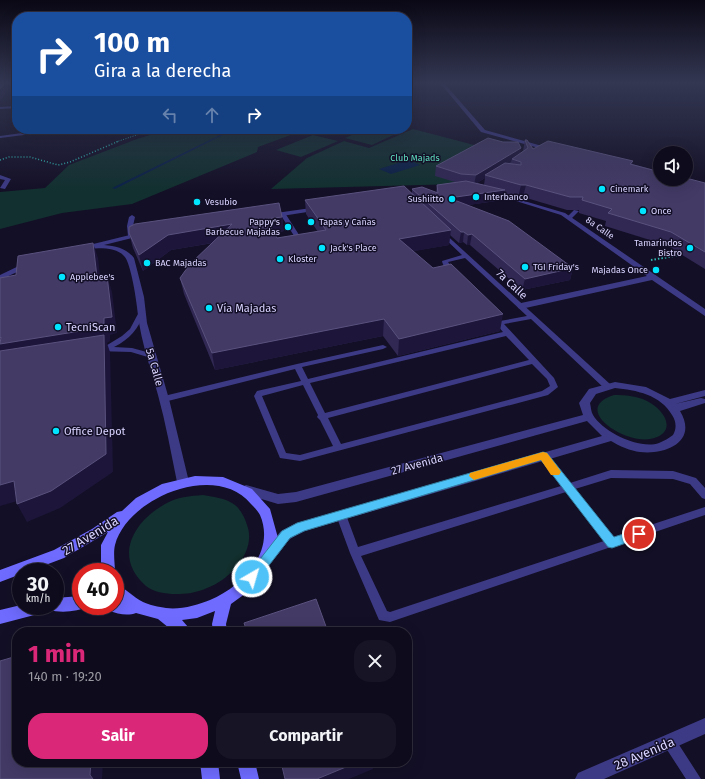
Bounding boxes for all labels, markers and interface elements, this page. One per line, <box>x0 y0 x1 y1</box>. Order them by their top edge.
text: 100 m <box>94 26 170 59</box>
icon: right <box>28 28 80 80</box>
text: Gira a la derecha <box>94 60 231 82</box>
icon: left <box>159 104 181 126</box>
icon: ahead <box>201 104 223 126</box>
icon: right <box>243 104 265 126</box>
map controls <box>653 146 693 186</box>
button: sound <box>653 146 693 186</box>
park label: Club Majads <box>390 153 440 163</box>
marker: Cinemark <box>597 184 607 194</box>
place label: Cinemark <box>610 184 649 194</box>
marker: Interbanco <box>471 192 481 202</box>
place label: Interbanco <box>484 192 528 202</box>
place label: Sushiitto <box>408 194 444 204</box>
marker: Sushiitto <box>447 194 457 204</box>
marker: Vesubio <box>192 197 202 207</box>
place label: Vesubio <box>205 197 237 207</box>
marker: Once <box>638 206 648 216</box>
place label: Once <box>651 206 672 216</box>
street label: 8a Calle <box>584 215 616 241</box>
place label: Pappy's Barbecue Majadas <box>206 217 280 237</box>
marker: Tapas y Cañas <box>306 217 316 227</box>
place label: Tapas y Cañas <box>319 217 376 227</box>
marker: Pappy's Barbecue Majadas <box>283 222 293 232</box>
place label: Tamarindos Bistro <box>634 238 682 258</box>
marker: Jack's Place <box>317 243 327 253</box>
place label: Jack's Place <box>330 243 377 253</box>
marker: Tamarindos Bistro <box>685 243 695 253</box>
marker: Kloster <box>275 254 285 264</box>
place label: Kloster <box>288 254 317 264</box>
marker: BAC Majadas <box>142 258 152 268</box>
place label: BAC Majadas <box>155 258 207 268</box>
marker: TGI Friday's <box>520 262 530 272</box>
place label: TGI Friday's <box>533 262 579 272</box>
place label: Majadas Once <box>591 265 648 275</box>
marker: Majadas Once <box>651 265 661 275</box>
street label: 7a Calle <box>493 267 530 302</box>
marker: Applebee's <box>57 272 67 282</box>
place label: Applebee's <box>70 272 115 282</box>
place label: Vía Majadas <box>217 302 276 315</box>
marker: Vía Majadas <box>204 303 214 313</box>
place label: TecniScan <box>66 321 115 334</box>
marker: TecniScan <box>53 322 63 332</box>
street label: 5a Calle <box>143 347 166 388</box>
place label: Office Depot <box>64 425 126 438</box>
marker: Office Depot <box>51 426 61 436</box>
street label: 27 Avenida <box>390 451 444 478</box>
street label: 27 Avenida <box>60 513 121 558</box>
pin <box>622 517 656 551</box>
icon: arrive <box>628 523 650 545</box>
position arrow <box>231 556 273 598</box>
speed limit sign: 40 <box>72 563 124 615</box>
text: 30 <box>27 572 49 596</box>
text: km/h <box>26 593 50 605</box>
text: 1 min <box>28 640 86 668</box>
button: close <box>354 640 396 682</box>
text: 140 m · 19:20 <box>28 669 102 684</box>
button: Salir <box>28 713 208 759</box>
button: Compartir <box>216 713 396 759</box>
street label: 28 Avenida <box>612 734 677 773</box>

